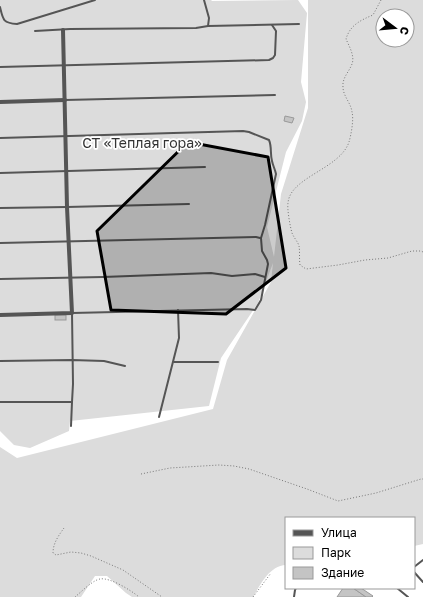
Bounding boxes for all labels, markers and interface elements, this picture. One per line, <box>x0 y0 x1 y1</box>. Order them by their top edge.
north arrow <box>375 8 415 48</box>
text: С <box>398 25 412 37</box>
park label: СТ «Теплая гора» <box>82 134 202 151</box>
legend <box>285 517 415 589</box>
text: Улица <box>321 525 357 540</box>
text: Парк <box>321 545 351 560</box>
text: Здание <box>321 565 364 580</box>

